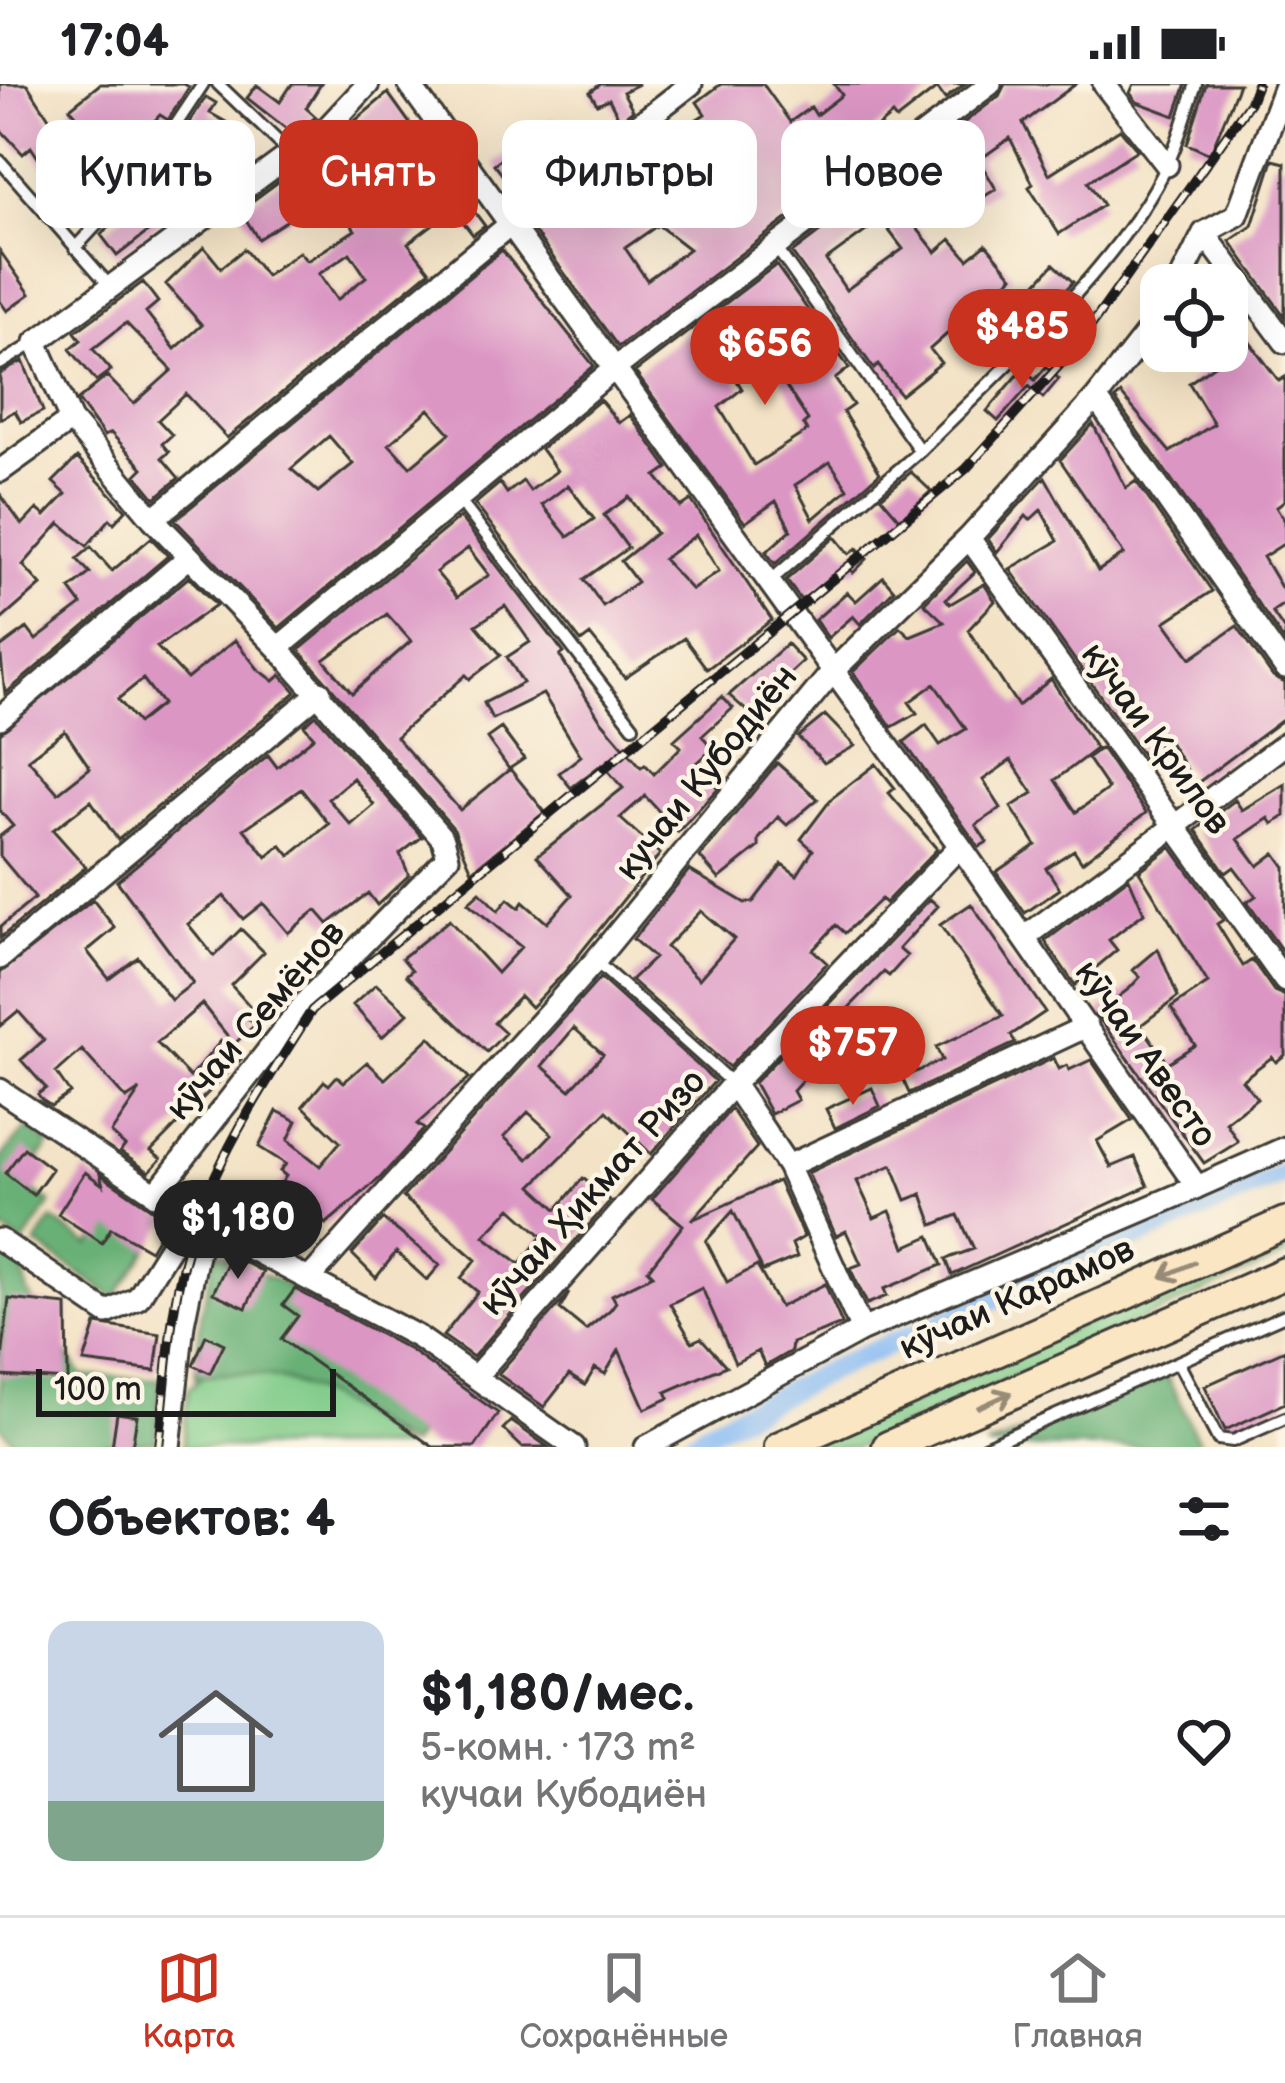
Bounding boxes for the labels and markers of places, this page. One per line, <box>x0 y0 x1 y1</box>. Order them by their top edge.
pin: $485 <box>951 289 1093 391</box>
pin: $656 <box>694 306 836 408</box>
pin: $757 <box>782 1006 924 1108</box>
pin: $1,180 <box>140 1180 336 1282</box>

